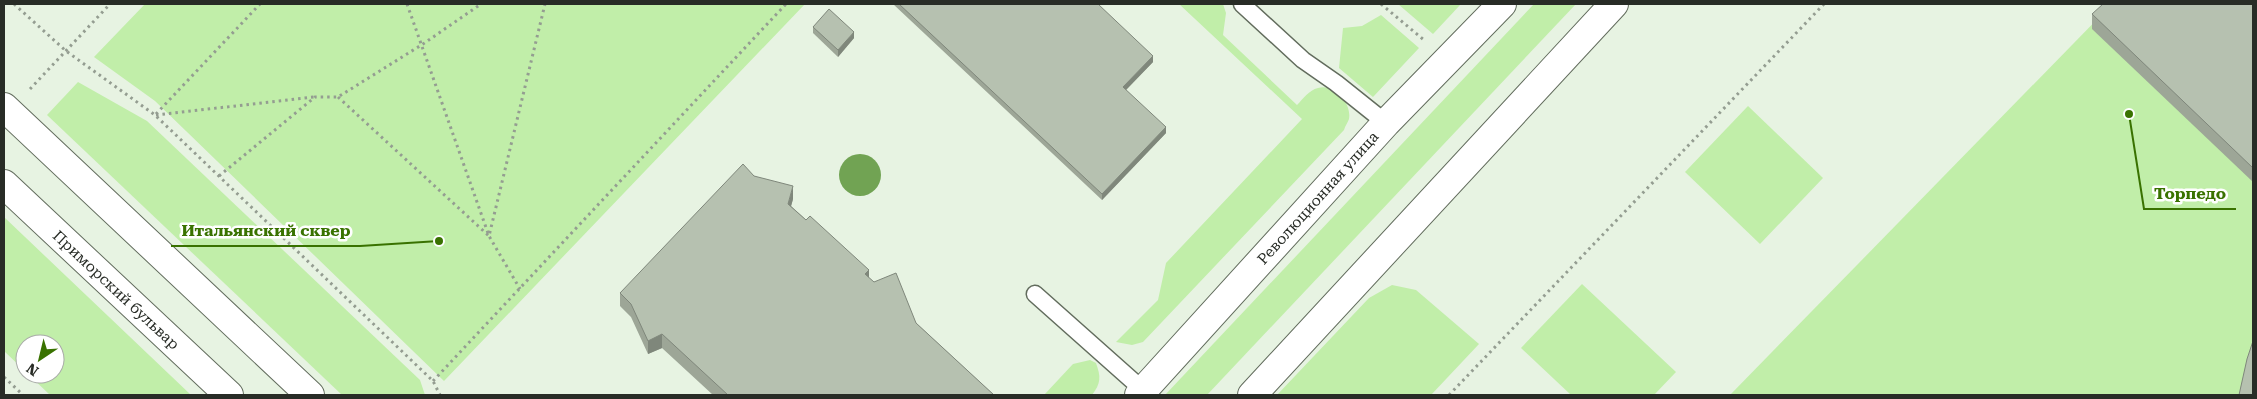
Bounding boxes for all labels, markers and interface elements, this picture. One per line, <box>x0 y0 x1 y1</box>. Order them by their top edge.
street label: Революционная улица <box>1254 128 1382 268</box>
callout: Торпедо <box>2144 178 2236 209</box>
text: Торпедо <box>2154 184 2226 203</box>
callout: Итальянский сквер <box>171 215 360 246</box>
text: Итальянский сквер <box>181 221 351 240</box>
street label: Приморский бульвар <box>49 227 183 353</box>
north arrow <box>15 334 65 384</box>
text: N <box>23 360 42 379</box>

